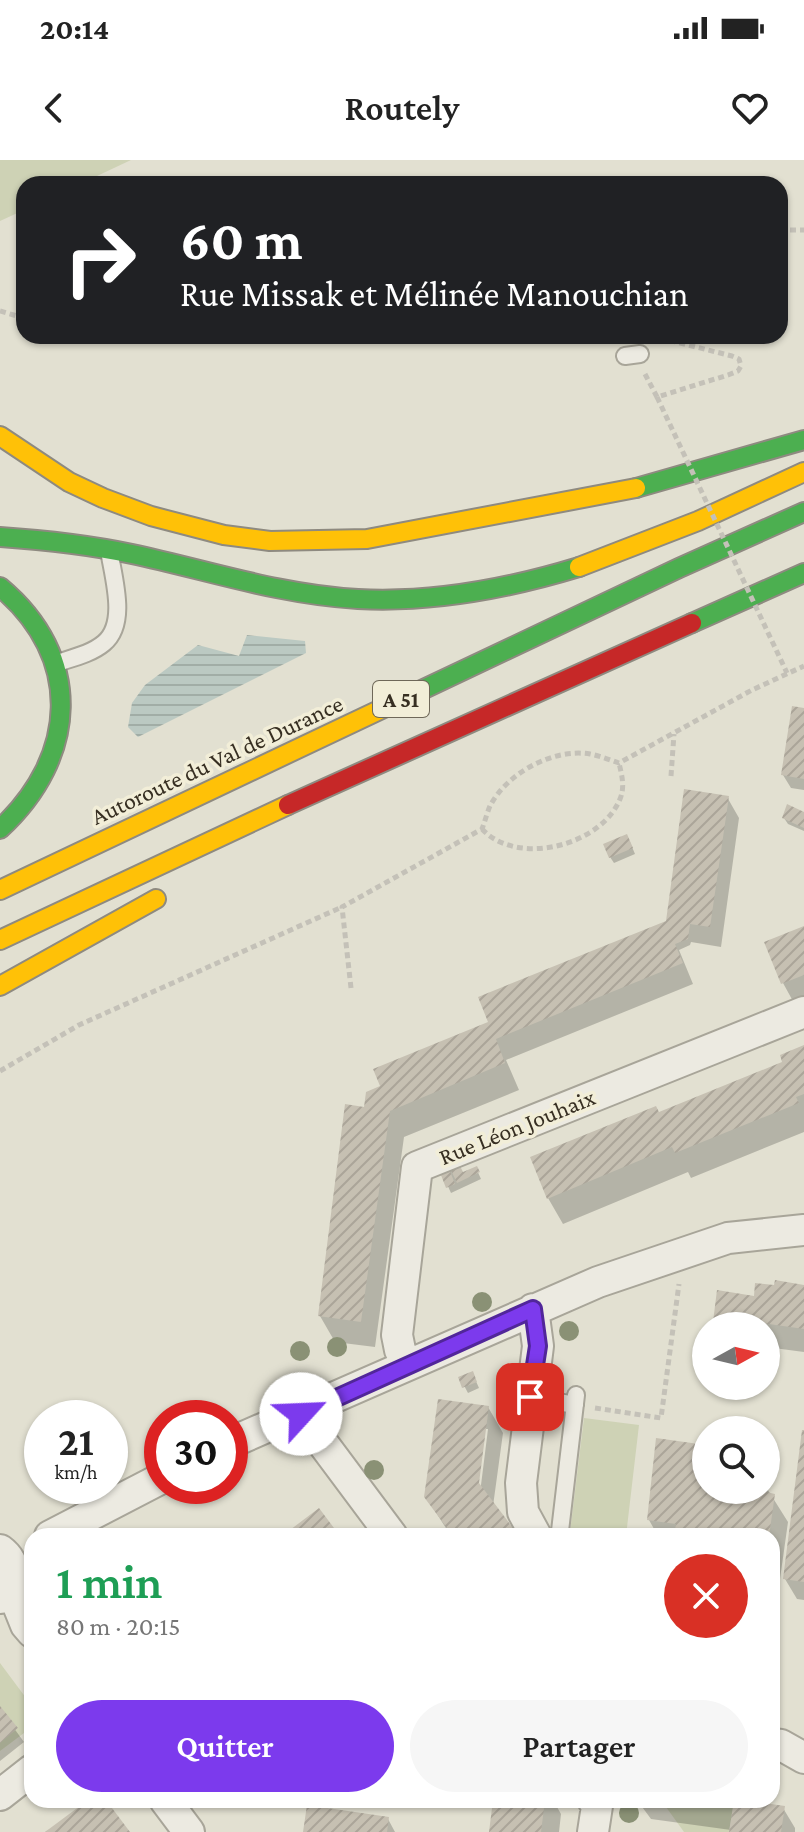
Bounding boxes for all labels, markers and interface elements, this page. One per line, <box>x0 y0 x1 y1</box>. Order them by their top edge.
text: 20:14 <box>40 12 109 45</box>
icon: back <box>32 86 76 130</box>
icon: heart <box>728 86 772 130</box>
text: Routely <box>345 88 459 128</box>
icon: right <box>48 208 152 312</box>
text: 60 m <box>180 209 303 271</box>
text: Rue Missak et Mélinée Manouchian <box>180 274 689 314</box>
road number: A 51 <box>373 681 429 717</box>
street label: Autoroute du Val de Durance <box>87 689 347 830</box>
street label: Rue Léon Jouhaix <box>435 1083 599 1170</box>
north arrow <box>692 1312 780 1400</box>
map controls <box>692 1312 780 1504</box>
pin <box>496 1363 564 1431</box>
position arrow <box>259 1372 343 1456</box>
icon: arrive <box>508 1375 552 1419</box>
speed limit sign: 30 <box>144 1400 248 1504</box>
button: search <box>692 1416 780 1504</box>
text: 21 <box>58 1419 94 1464</box>
text: km/h <box>54 1461 98 1483</box>
button: close <box>664 1554 748 1638</box>
text: 1 min <box>56 1555 163 1608</box>
text: 80 m · 20:15 <box>56 1612 180 1641</box>
button: Quitter <box>56 1700 394 1792</box>
button: Partager <box>410 1700 748 1792</box>

